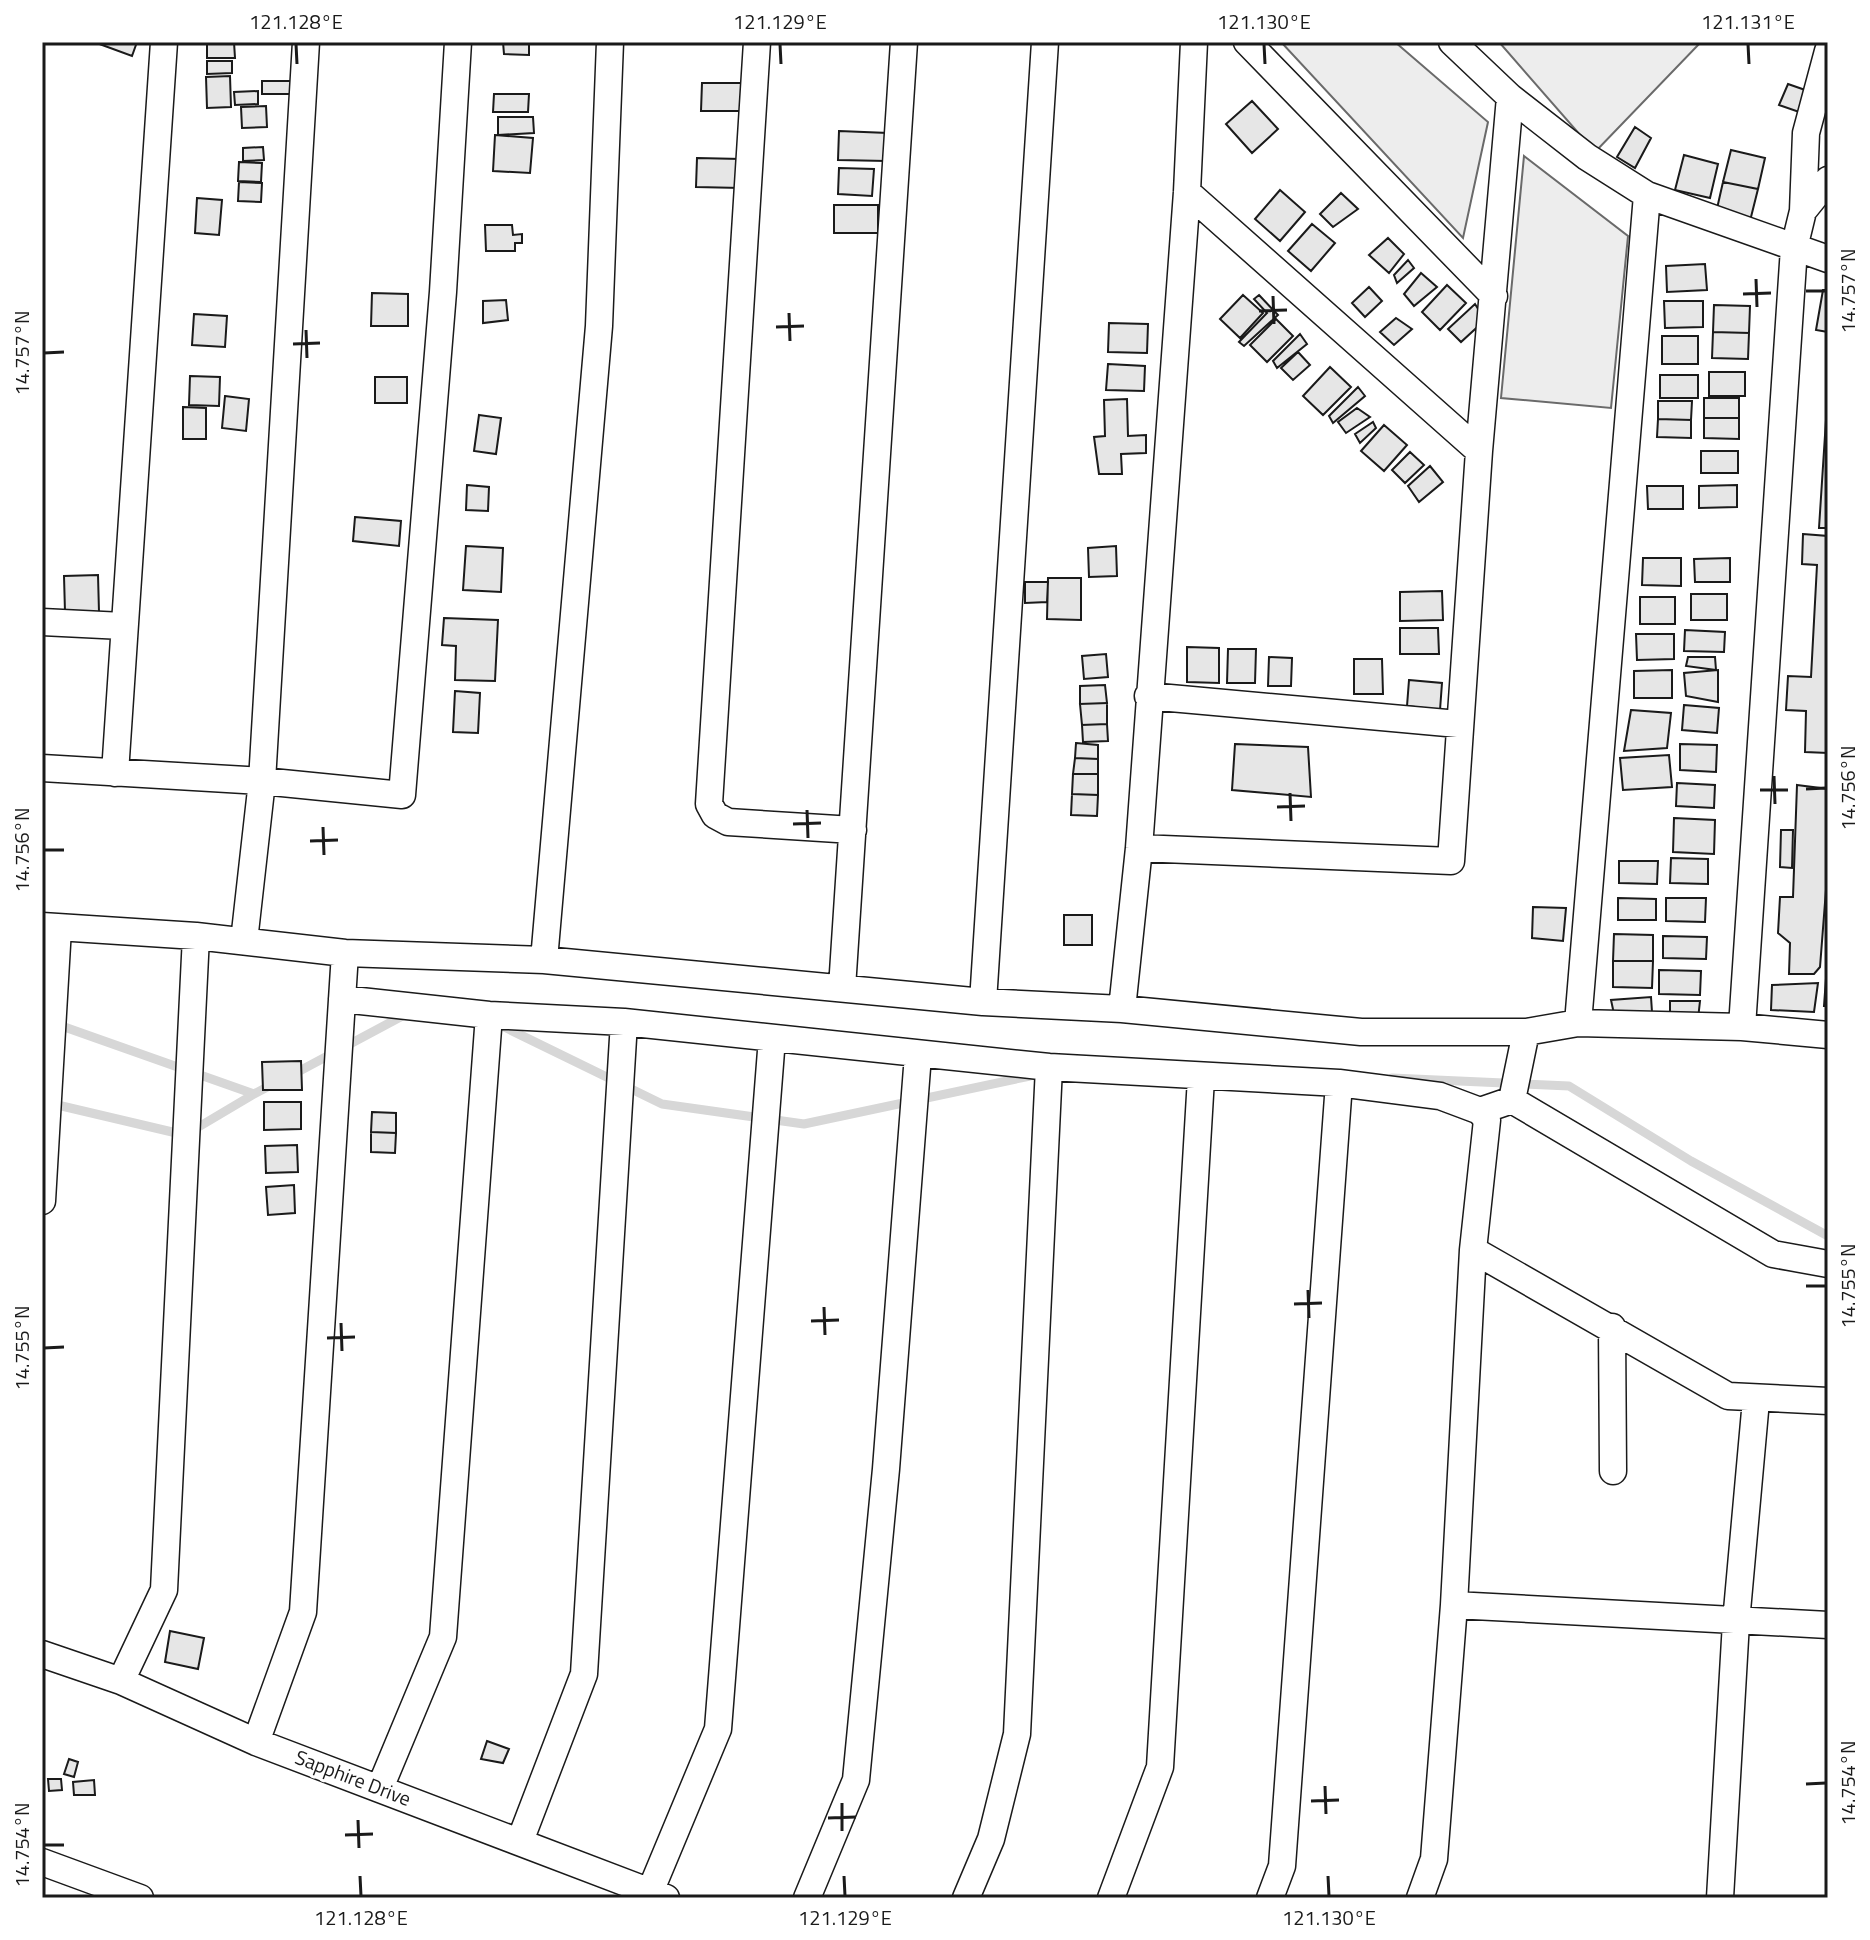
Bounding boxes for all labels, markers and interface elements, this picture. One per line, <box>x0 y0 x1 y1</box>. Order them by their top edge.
text: 121.128°E <box>249 6 343 37</box>
text: 121.129°E <box>733 6 827 37</box>
text: 121.130°E <box>1217 6 1311 37</box>
text: 121.131°E <box>1701 6 1795 37</box>
text: 14.757°N <box>1832 248 1863 334</box>
text: 14.757°N <box>6 310 37 396</box>
text: 14.756°N <box>1832 745 1863 831</box>
text: 14.756°N <box>6 807 37 893</box>
text: 14.755°N <box>1832 1243 1863 1329</box>
text: 14.755°N <box>6 1305 37 1391</box>
text: 14.754°N <box>1832 1740 1863 1826</box>
street label: Sapphire Drive <box>291 1741 416 1814</box>
text: 14.754°N <box>6 1802 37 1888</box>
text: 121.128°E <box>314 1902 408 1933</box>
text: 121.129°E <box>798 1902 892 1933</box>
text: 121.130°E <box>1282 1902 1376 1933</box>

